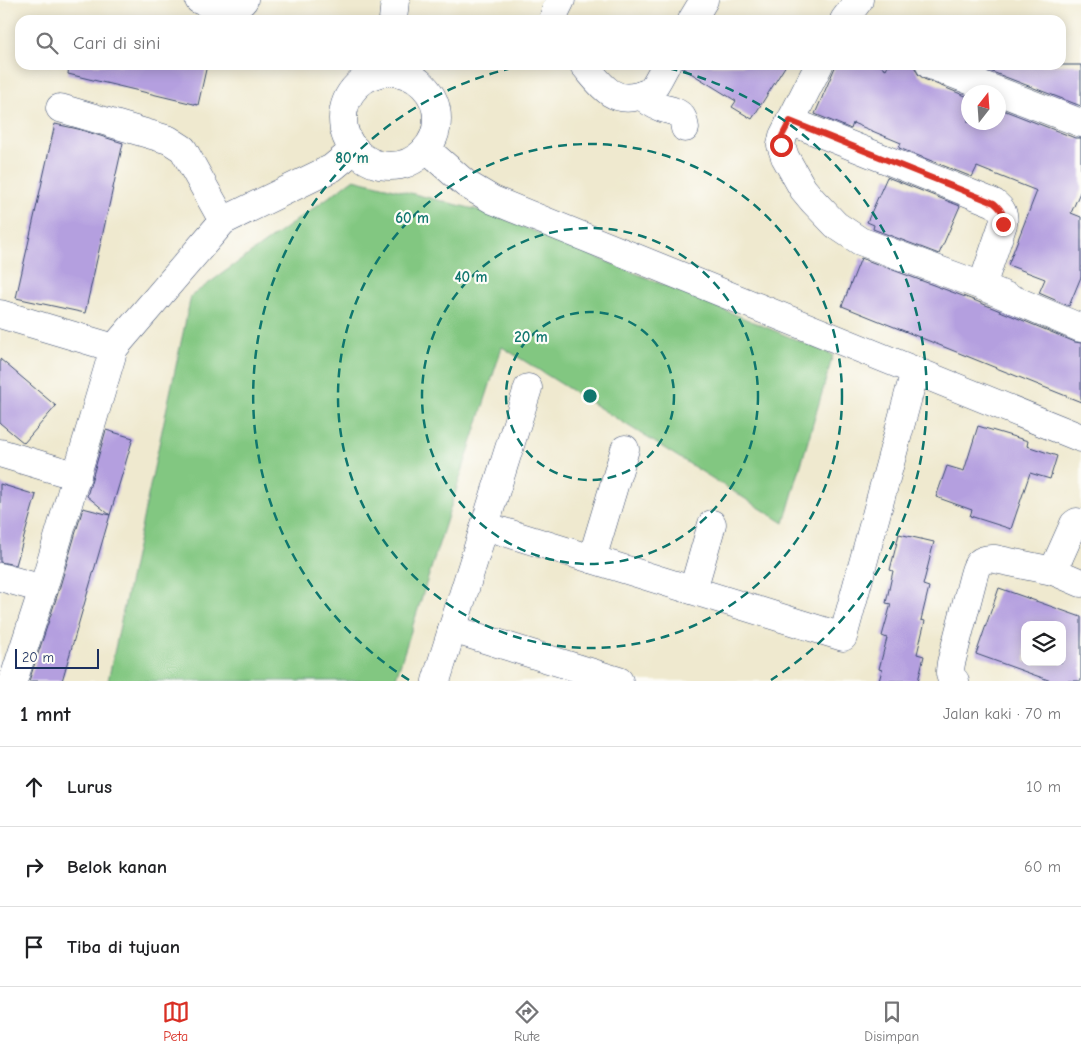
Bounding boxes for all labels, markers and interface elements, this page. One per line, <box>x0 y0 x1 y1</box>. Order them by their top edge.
search box <box>15 15 1066 70</box>
icon: search <box>33 29 61 57</box>
text: Cari di sini <box>73 32 160 54</box>
north arrow <box>961 85 1006 130</box>
route start <box>770 134 793 157</box>
text: 80 m <box>335 149 369 167</box>
text: 60 m <box>395 209 429 227</box>
route end <box>992 213 1015 236</box>
text: 40 m <box>455 268 488 286</box>
text: 20 m <box>514 328 548 346</box>
centre of rings <box>581 387 599 405</box>
map controls <box>1021 621 1066 666</box>
button: layers <box>1021 621 1066 666</box>
scale bar <box>15 646 99 669</box>
text: 20 m <box>22 649 54 666</box>
text: 1 mnt <box>20 702 71 726</box>
text: Jalan kaki · 70 m <box>943 705 1061 723</box>
icon: ahead <box>20 773 48 801</box>
text: Lurus <box>67 776 112 798</box>
text: 10 m <box>1026 778 1061 796</box>
icon: right <box>20 853 48 881</box>
text: Belok kanan <box>67 856 167 878</box>
text: 60 m <box>1024 858 1061 876</box>
icon: arrive <box>20 933 48 961</box>
text: Tiba di tujuan <box>67 936 180 958</box>
tab: Peta <box>162 998 190 1045</box>
tab: Rute <box>513 998 541 1045</box>
tab: Disimpan <box>864 998 919 1045</box>

